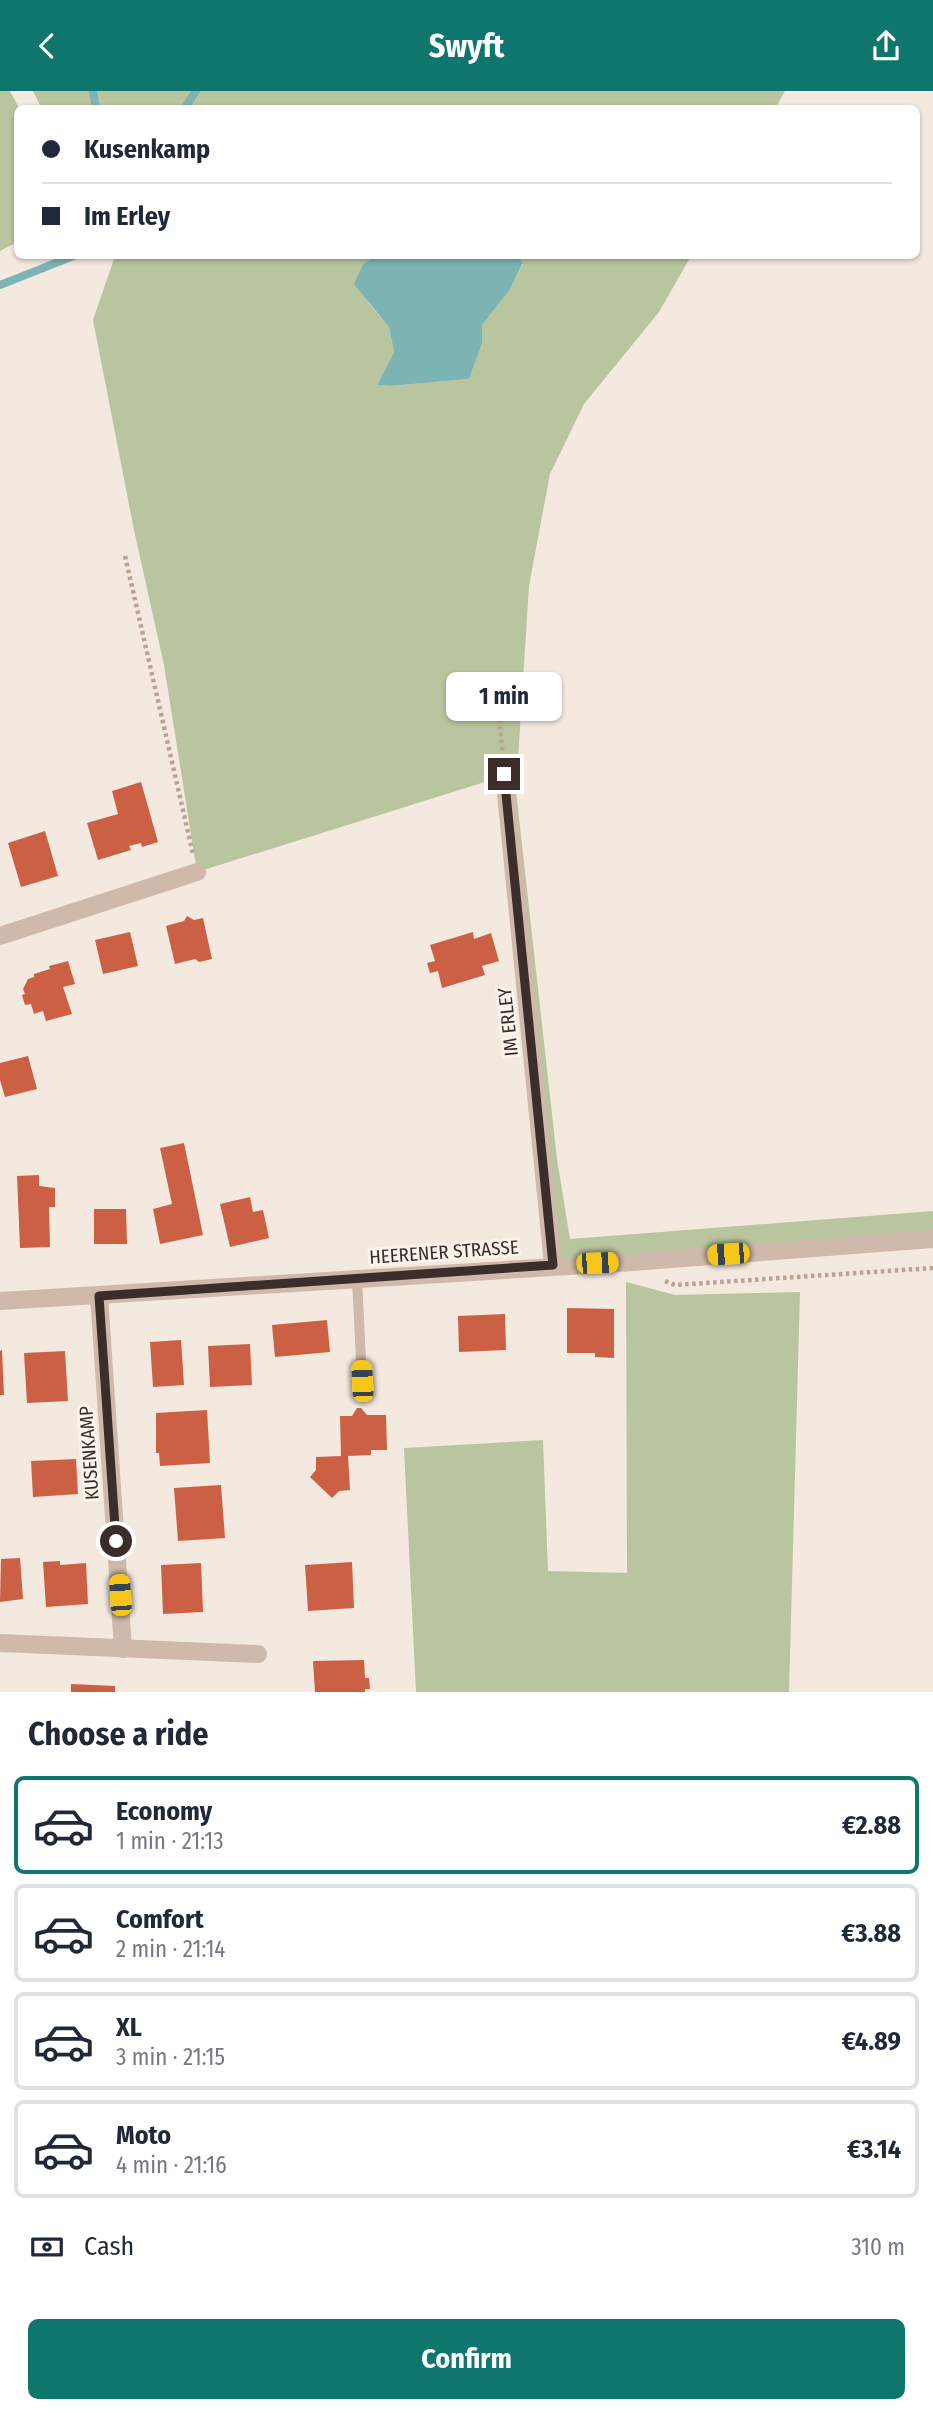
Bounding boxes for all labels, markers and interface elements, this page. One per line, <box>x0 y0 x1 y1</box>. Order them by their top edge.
icon: back <box>28 27 66 65</box>
text: Swyft <box>429 27 504 65</box>
icon: share <box>867 27 905 65</box>
text: Kusenkamp <box>84 134 210 165</box>
text: Im Erley <box>84 201 170 232</box>
callout: 1 min <box>446 673 562 721</box>
text: 1 min <box>479 682 529 710</box>
route end <box>488 758 520 790</box>
street label: IM ERLEY <box>493 986 523 1057</box>
street label: HEERENER STRASSE <box>369 1235 519 1269</box>
car <box>707 1242 750 1266</box>
car <box>576 1252 619 1274</box>
car <box>351 1359 374 1403</box>
street label: KUSENKAMP <box>74 1405 104 1501</box>
route start <box>100 1525 132 1557</box>
car <box>109 1573 132 1617</box>
text: Choose a ride <box>28 1715 209 1753</box>
icon: car <box>32 1794 95 1857</box>
text: Economy <box>116 1796 212 1827</box>
text: €2.88 <box>842 1810 901 1841</box>
text: 1 min · 21:13 <box>116 1827 224 1855</box>
icon: car <box>32 1902 95 1965</box>
text: Comfort <box>116 1904 204 1935</box>
text: €3.88 <box>841 1918 901 1949</box>
text: 2 min · 21:14 <box>116 1935 225 1963</box>
icon: car <box>32 2010 95 2073</box>
text: XL <box>116 2012 142 2043</box>
text: €4.89 <box>842 2026 901 2057</box>
text: 3 min · 21:15 <box>116 2043 225 2071</box>
icon: car <box>32 2118 95 2181</box>
text: Moto <box>116 2120 171 2151</box>
text: €3.14 <box>847 2134 901 2165</box>
text: 4 min · 21:16 <box>116 2151 227 2179</box>
icon: cash <box>28 2228 66 2266</box>
text: Cash <box>84 2231 134 2262</box>
text: 310 m <box>851 2233 905 2261</box>
button: Confirm <box>28 2319 905 2399</box>

